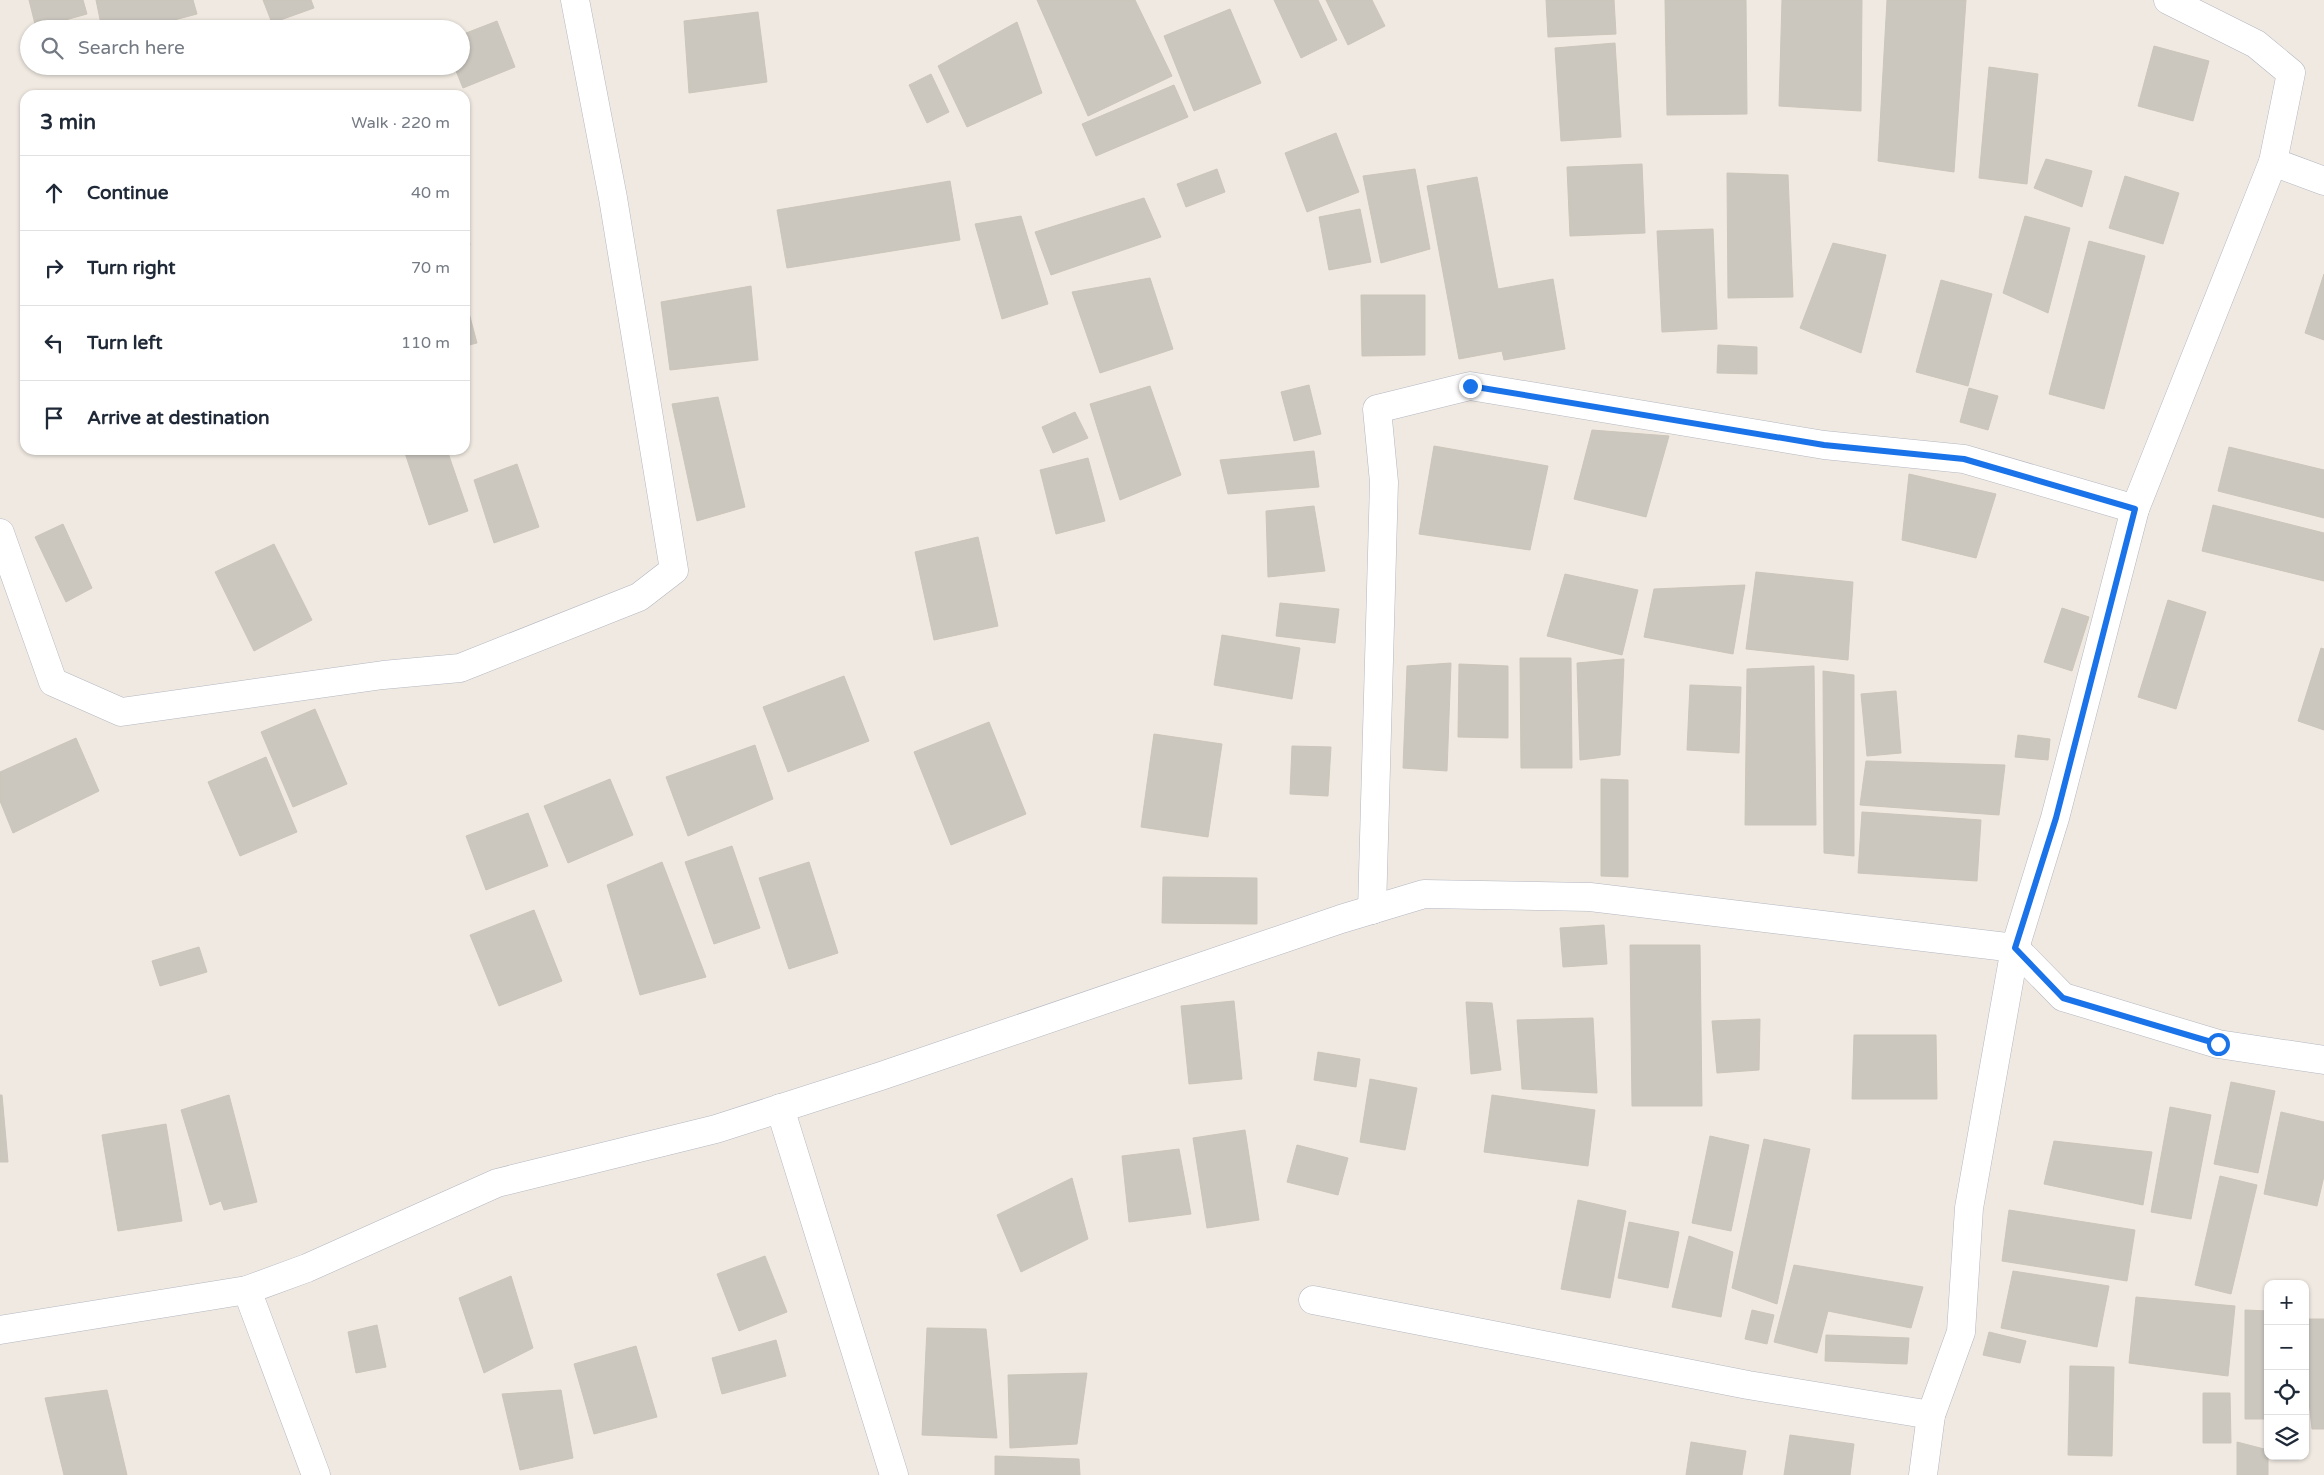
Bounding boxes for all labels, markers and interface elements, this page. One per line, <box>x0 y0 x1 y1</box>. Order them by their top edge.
search box <box>20 20 470 75</box>
icon: search <box>38 34 66 62</box>
text: Search here <box>78 37 185 59</box>
text: 3 min <box>40 110 96 135</box>
text: Walk · 220 m <box>351 113 450 133</box>
icon: ahead <box>40 179 68 207</box>
text: Continue <box>87 182 169 204</box>
text: 40 m <box>411 183 450 203</box>
icon: right <box>40 254 68 282</box>
text: Turn right <box>87 257 175 279</box>
text: 70 m <box>411 258 450 278</box>
icon: left <box>40 329 68 357</box>
text: Turn left <box>87 332 163 354</box>
text: 110 m <box>401 333 450 353</box>
route end <box>1459 375 1482 398</box>
icon: arrive <box>40 404 68 432</box>
text: Arrive at destination <box>87 407 270 429</box>
route start <box>2207 1033 2230 1056</box>
map controls <box>2264 1280 2309 1460</box>
button: + <box>2264 1280 2309 1325</box>
button: − <box>2264 1325 2309 1370</box>
button: locate <box>2264 1370 2309 1415</box>
button: layers <box>2264 1415 2309 1460</box>

